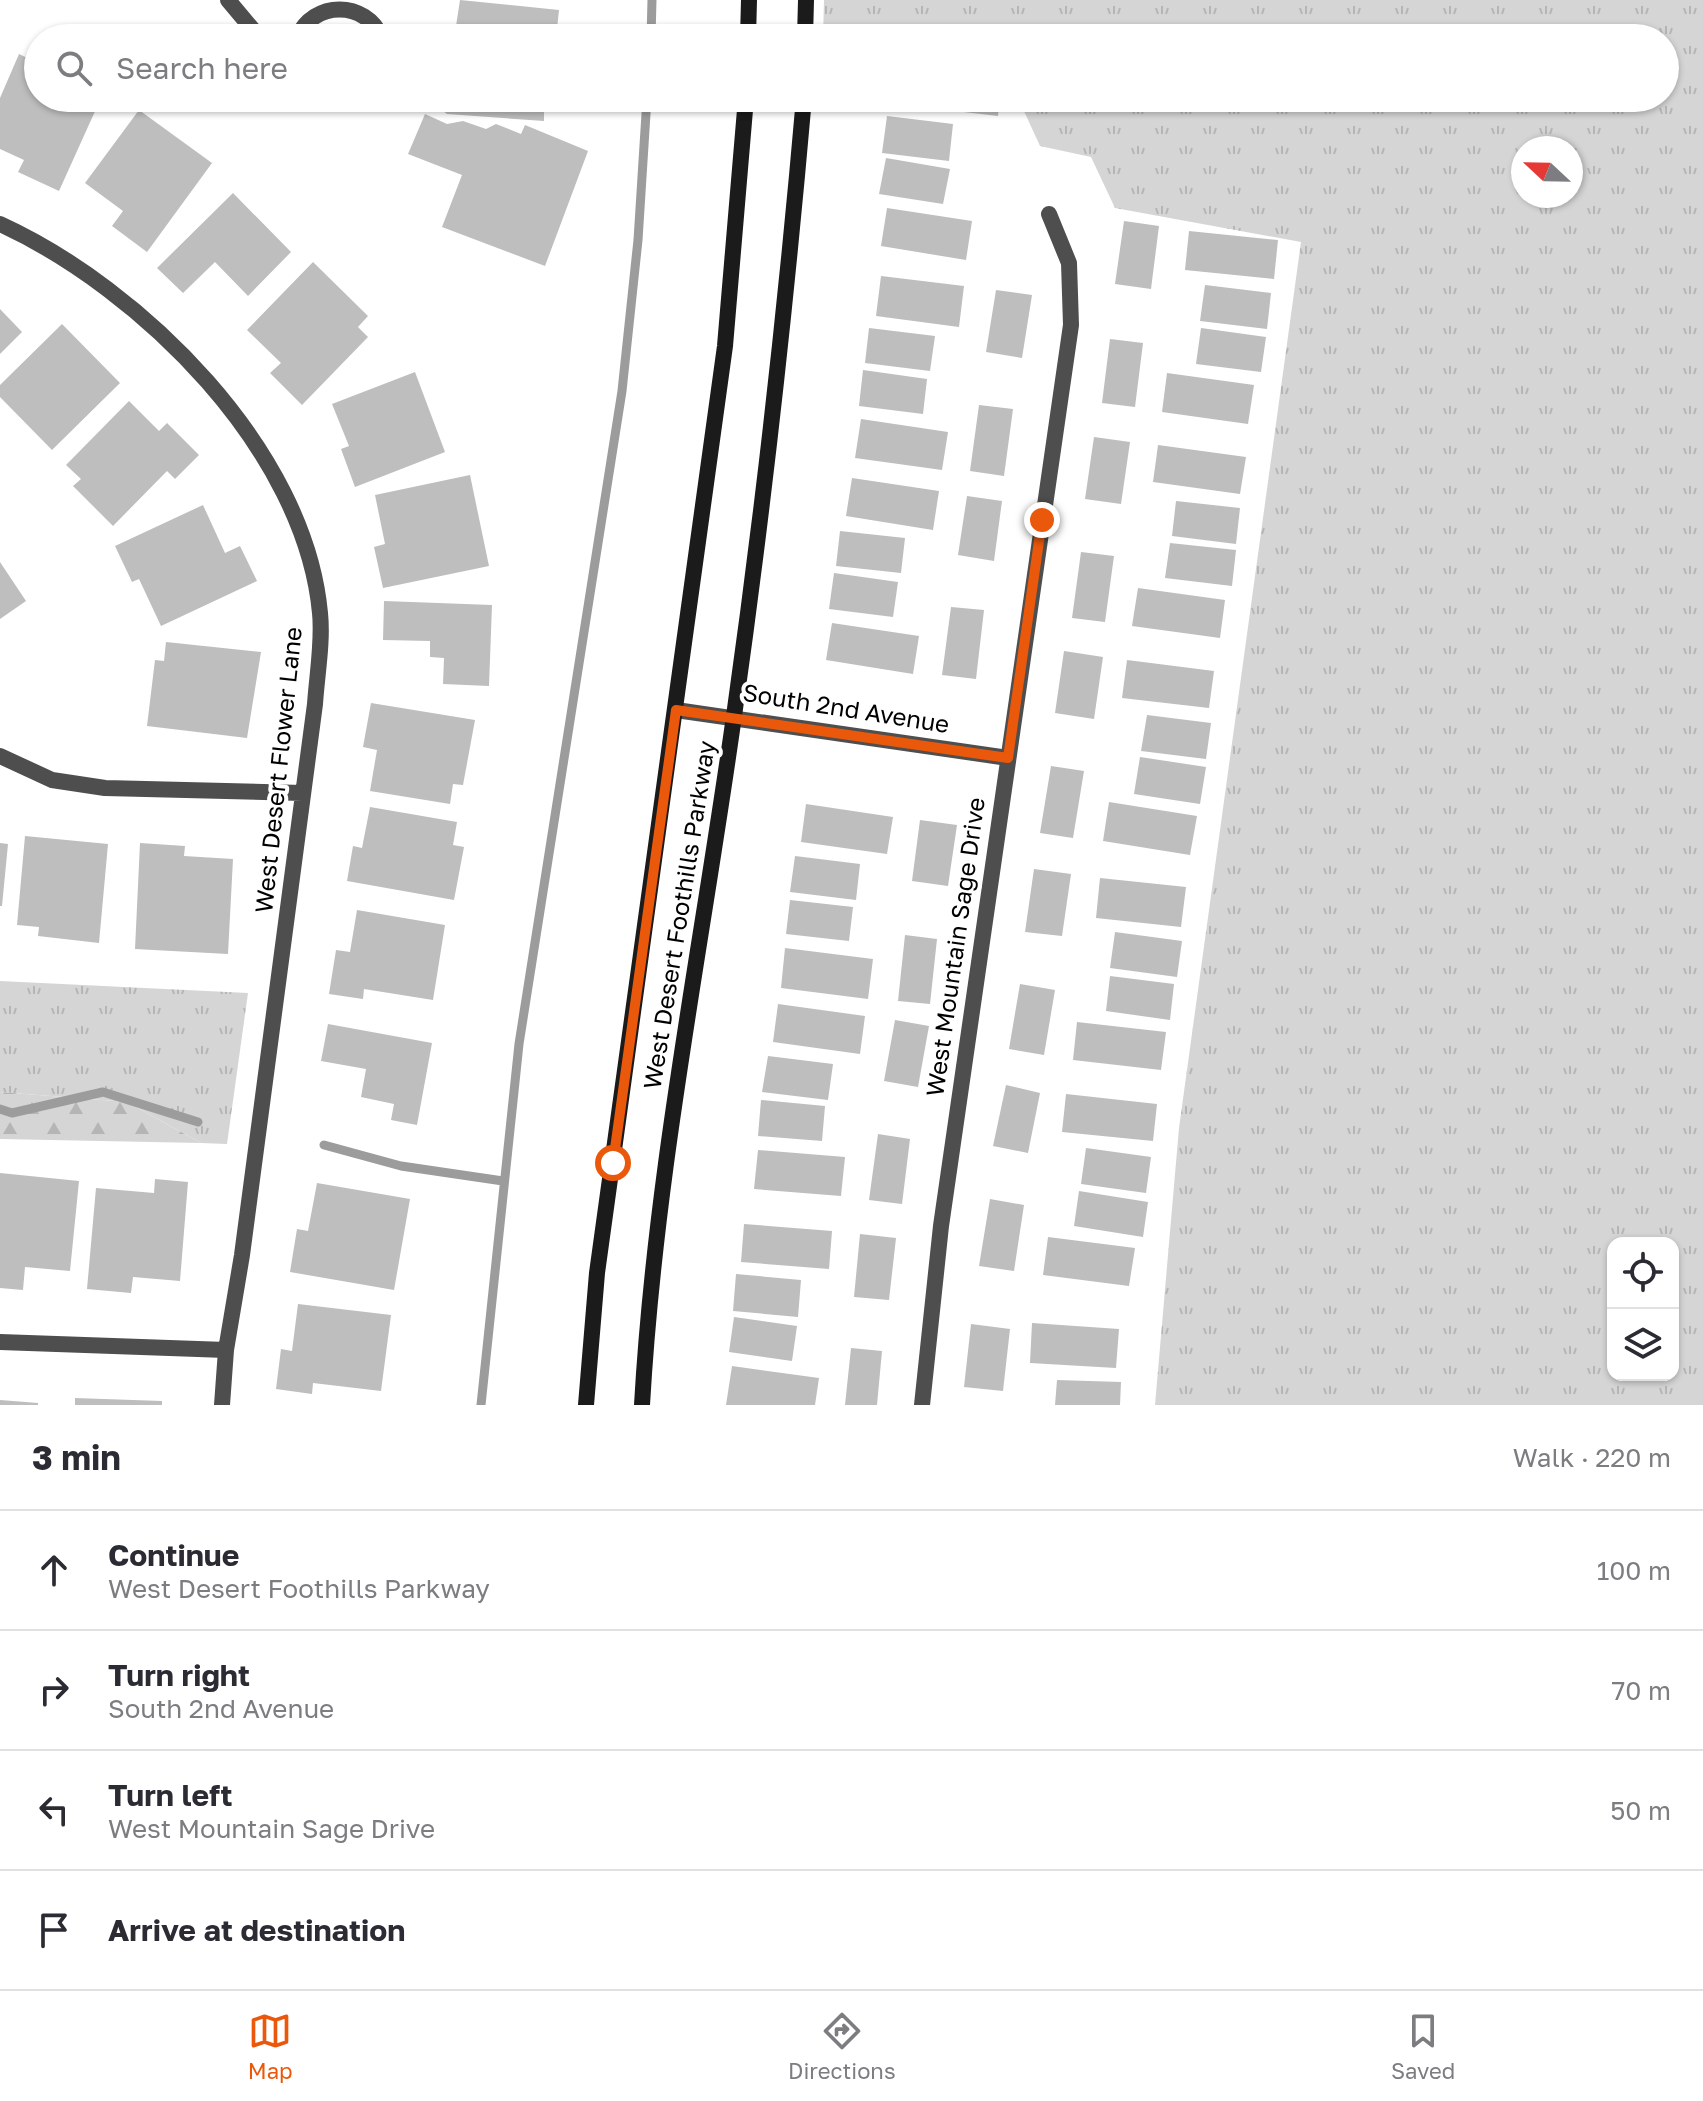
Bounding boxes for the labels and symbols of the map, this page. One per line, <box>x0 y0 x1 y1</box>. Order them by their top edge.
north arrow <box>1511 136 1583 208</box>
route end <box>1024 502 1060 538</box>
street label: West Desert Flower Lane <box>248 625 307 914</box>
street label: South 2nd Avenue <box>741 677 952 738</box>
street label: West Desert Foothills Parkway <box>637 738 720 1091</box>
street label: West Mountain Sage Drive <box>919 795 990 1098</box>
route start <box>595 1145 631 1181</box>

